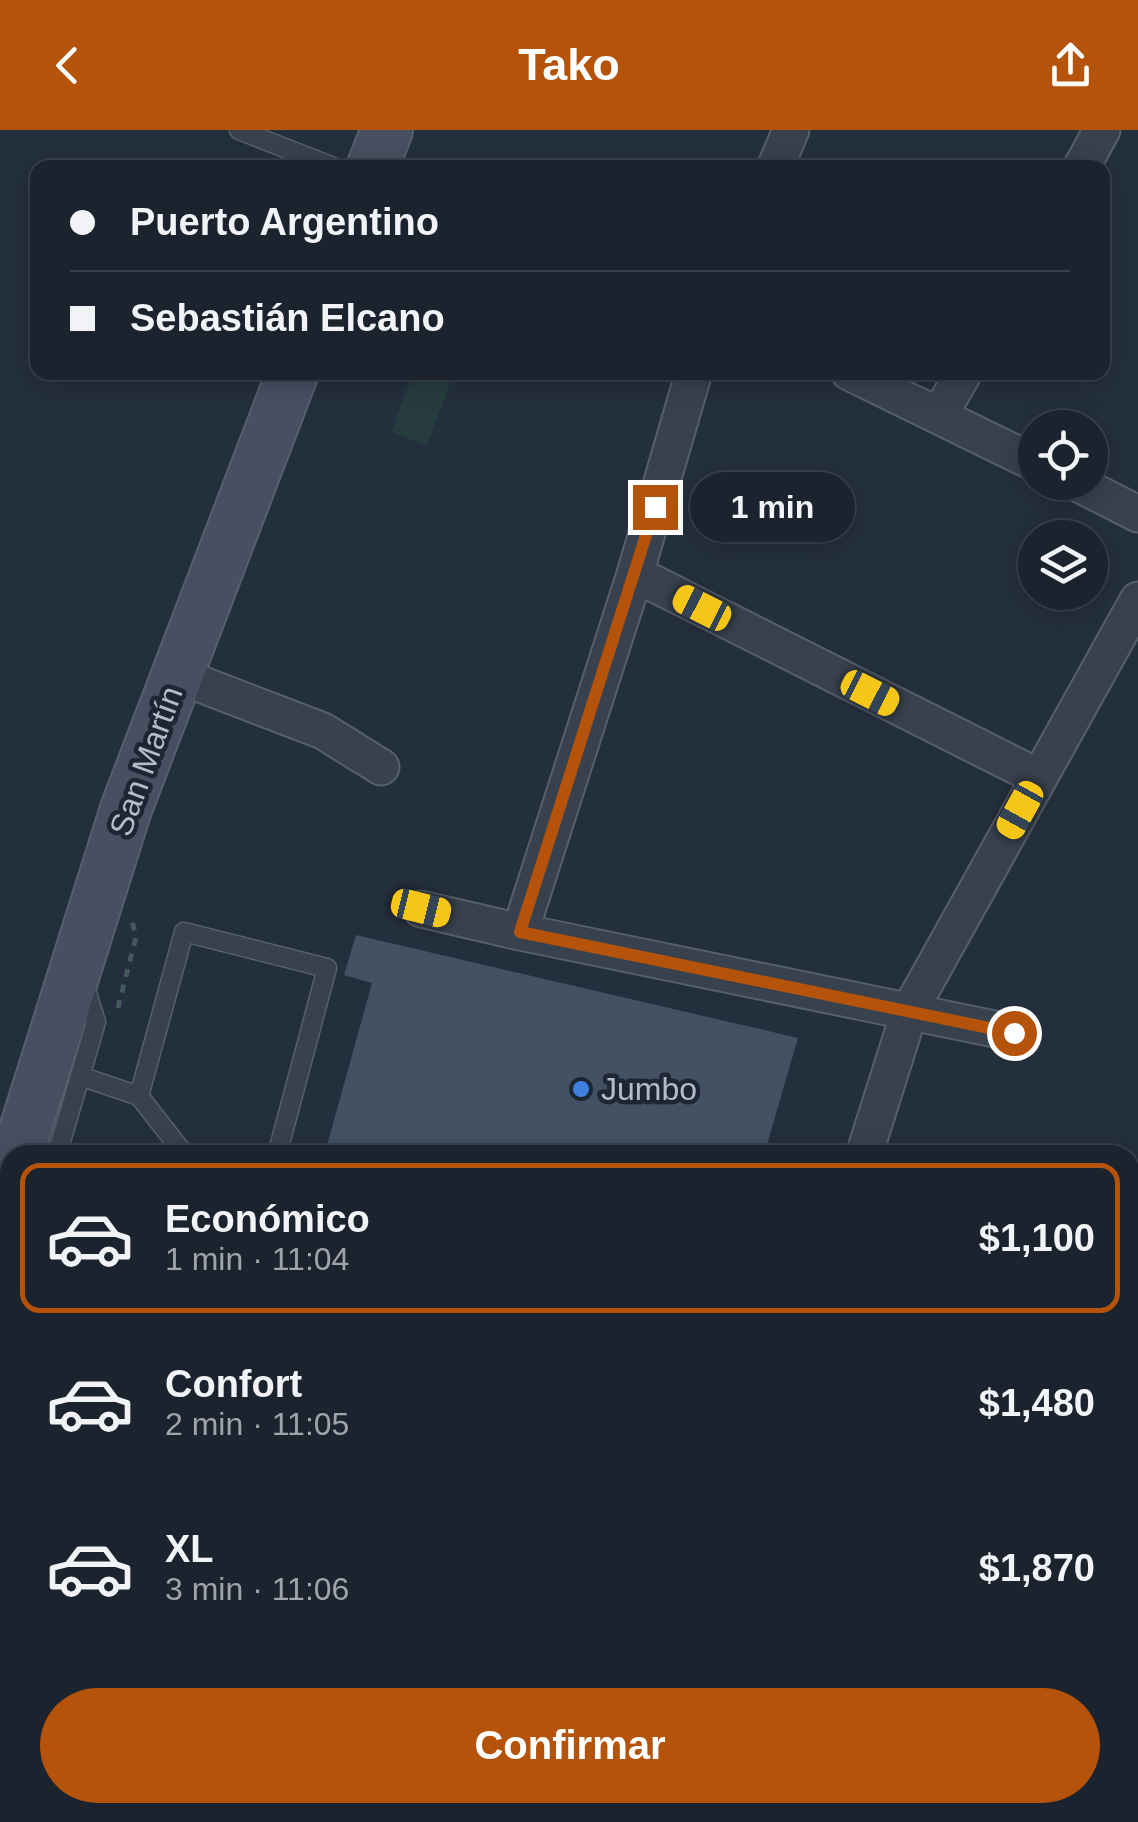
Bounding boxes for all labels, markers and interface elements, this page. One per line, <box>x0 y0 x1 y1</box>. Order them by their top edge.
icon: back <box>40 38 95 93</box>
icon: share <box>1043 38 1098 93</box>
text: Tako <box>518 39 620 90</box>
text: Puerto Argentino <box>130 201 439 243</box>
text: Sebastián Elcano <box>130 297 445 339</box>
map controls <box>1018 410 1108 610</box>
button: locate <box>1018 410 1108 500</box>
callout: 1 min <box>690 472 855 542</box>
route end <box>633 485 678 530</box>
text: 1 min <box>731 489 814 525</box>
button: layers <box>1018 520 1108 610</box>
car <box>668 581 736 635</box>
car <box>836 666 904 720</box>
street label: San Martín <box>102 681 190 841</box>
car <box>992 776 1048 844</box>
car <box>388 886 454 930</box>
route start <box>992 1011 1037 1056</box>
place label: Jumbo <box>601 1071 697 1107</box>
marker: Jumbo <box>570 1078 592 1100</box>
icon: car <box>45 1193 135 1283</box>
text: Económico <box>165 1198 370 1240</box>
text: $1,100 <box>979 1217 1095 1259</box>
text: 1 min · 11:04 <box>165 1241 349 1277</box>
icon: car <box>45 1358 135 1448</box>
text: Confort <box>165 1363 302 1405</box>
text: $1,480 <box>979 1382 1095 1424</box>
text: 2 min · 11:05 <box>165 1406 349 1442</box>
icon: car <box>45 1523 135 1613</box>
text: XL <box>165 1528 214 1570</box>
text: $1,870 <box>979 1547 1095 1589</box>
text: 3 min · 11:06 <box>165 1571 349 1607</box>
button: Confirmar <box>40 1688 1100 1803</box>

